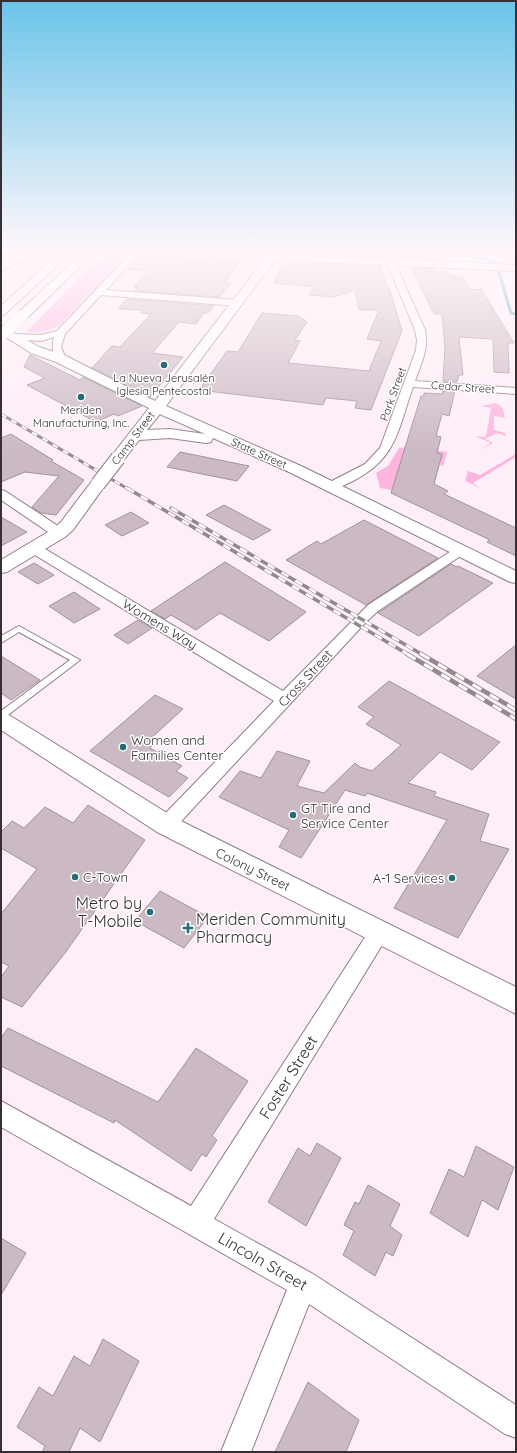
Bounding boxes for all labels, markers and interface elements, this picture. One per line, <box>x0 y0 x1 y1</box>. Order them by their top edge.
marker: La Nueva Jerusalén Iglesia Pentecostal <box>159 360 169 370</box>
street label: Park Street <box>377 365 409 423</box>
place label: La Nueva Jerusalén Iglesia Pentecostal <box>113 371 215 398</box>
street label: Cedar Street <box>431 378 496 396</box>
marker: Meriden Manufacturing, Inc. <box>76 392 86 402</box>
place label: Meriden Manufacturing, Inc. <box>33 403 129 430</box>
street label: Camp Street <box>108 408 158 468</box>
street label: State Street <box>229 434 289 472</box>
street label: Womens Way <box>120 595 200 653</box>
street label: Cross Street <box>274 646 336 710</box>
place label: Women and Families Center <box>131 732 223 763</box>
marker: Women and Families Center <box>118 742 128 752</box>
place label: GT Tire and Service Center <box>301 800 389 831</box>
marker: GT Tire and Service Center <box>288 810 298 820</box>
street label: Colony Street <box>213 844 293 894</box>
place label: C-Town <box>83 869 128 885</box>
place label: A-1 Services <box>373 870 444 886</box>
marker: C-Town <box>70 872 80 882</box>
marker: A-1 Services <box>447 873 457 883</box>
place label: Metro by T-Mobile <box>76 893 142 931</box>
marker: Metro by T-Mobile <box>145 907 155 917</box>
place label: Meriden Community Pharmacy <box>196 909 346 947</box>
marker: Meriden Community Pharmacy <box>183 923 193 933</box>
street label: Foster Street <box>254 1032 322 1122</box>
street label: Lincoln Street <box>215 1227 311 1295</box>

